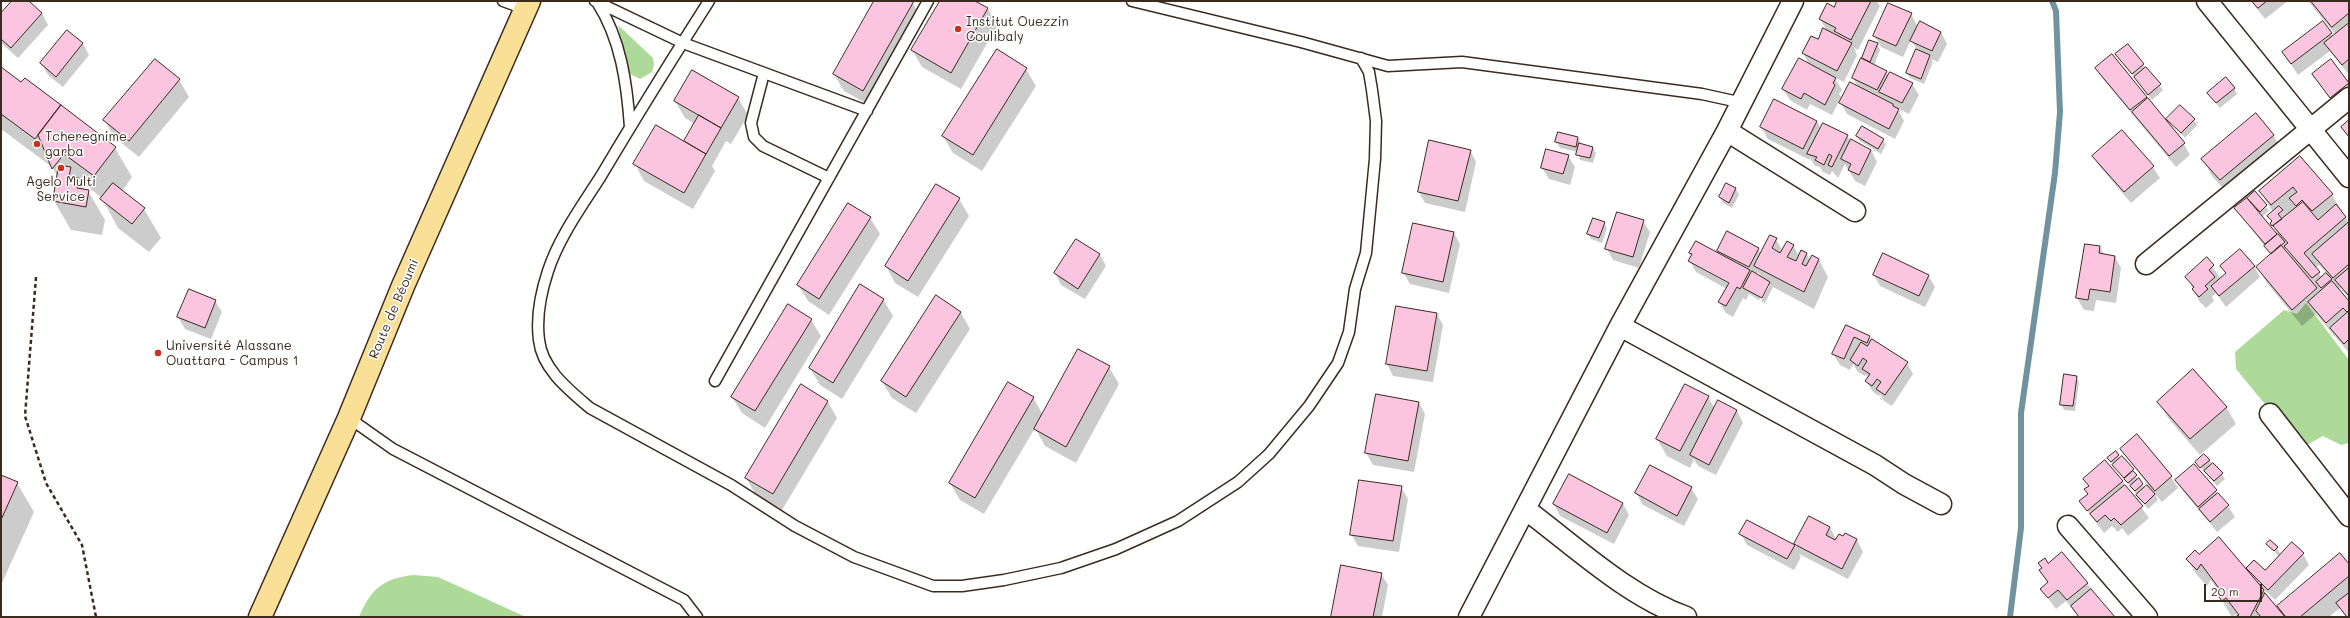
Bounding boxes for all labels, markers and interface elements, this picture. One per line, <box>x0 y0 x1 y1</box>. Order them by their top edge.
place label: Institut Ouezzin Coulibaly <box>966 14 1069 45</box>
marker: Institut Ouezzin Coulibaly <box>953 24 963 34</box>
place label: Tcheregnime garba <box>45 129 127 160</box>
marker: Tcheregnime garba <box>32 139 42 149</box>
marker: Agelo Multi Service <box>56 163 66 173</box>
place label: Agelo Multi Service <box>26 174 96 205</box>
street label: Route de Béoumi <box>366 257 422 361</box>
place label: Université Alassane Ouattara - Campus 1 <box>166 338 299 369</box>
marker: Université Alassane Ouattara - Campus 1 <box>153 348 163 358</box>
scale bar <box>2206 576 2264 602</box>
text: 20 m <box>2211 583 2239 599</box>

